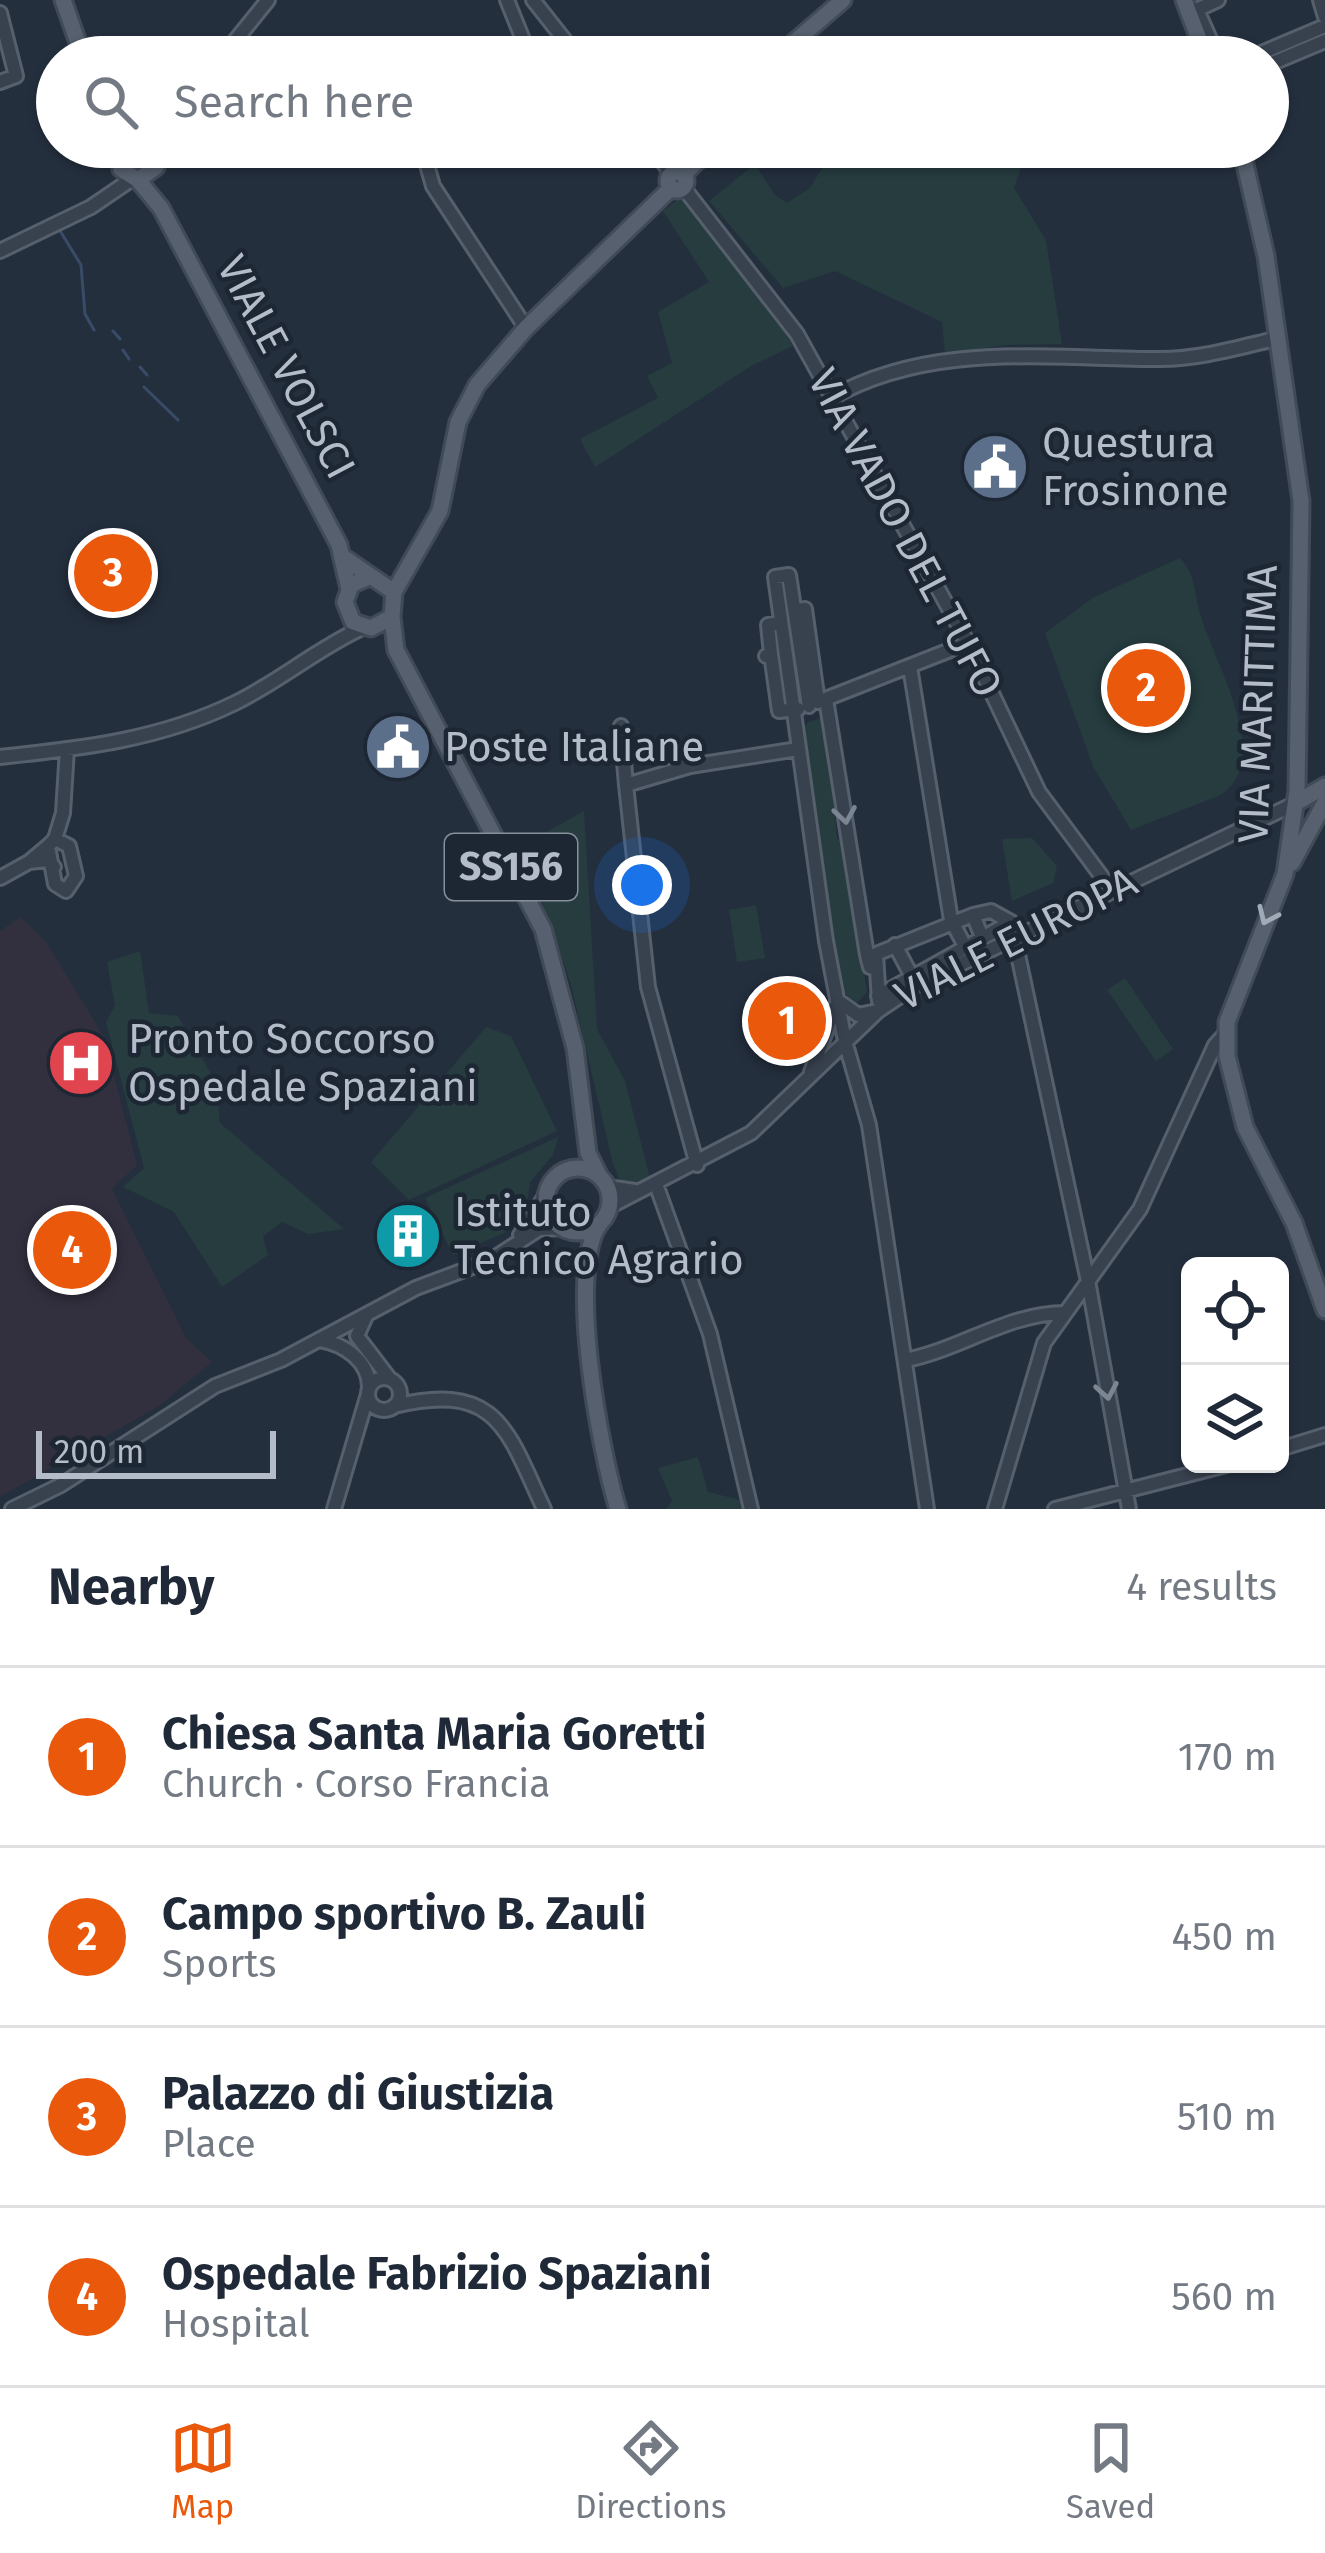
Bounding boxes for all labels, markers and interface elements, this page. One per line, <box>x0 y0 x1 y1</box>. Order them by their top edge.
search box <box>36 36 1289 168</box>
icon: search <box>78 69 144 135</box>
text: Search here <box>174 75 414 129</box>
street label: VIALE VOLSCI <box>206 247 366 487</box>
street label: VIA VADO DEL TUFO <box>797 360 1013 706</box>
place label: Questura Frosinone <box>1042 418 1229 516</box>
public building icon: Questura Frosinone <box>960 432 1030 502</box>
pin: 3 <box>74 528 152 618</box>
street label: VIA MARITTIMA <box>1228 564 1288 844</box>
pin: 2 <box>1107 643 1185 733</box>
public building icon: Poste Italiane <box>363 712 433 782</box>
place label: Poste Italiane <box>444 722 704 772</box>
one-way arrow <box>831 804 856 824</box>
road number: SS156 <box>445 834 577 900</box>
your location <box>612 855 672 915</box>
street label: VIALE EUROPA <box>887 857 1145 1021</box>
one-way arrow <box>1257 903 1281 925</box>
pin: 1 <box>748 976 826 1066</box>
place label: Pronto Soccorso Ospedale Spaziani <box>128 1014 478 1112</box>
hospital icon: Pronto Soccorso Ospedale Spaziani <box>46 1028 116 1098</box>
place label: Istituto Tecnico Agrario <box>454 1187 744 1285</box>
building icon: Istituto Tecnico Agrario <box>373 1201 443 1271</box>
pin: 4 <box>33 1205 111 1295</box>
map controls <box>1181 1257 1289 1473</box>
button: locate <box>1181 1257 1289 1365</box>
button: layers <box>1181 1365 1289 1473</box>
one-way arrow <box>1094 1380 1119 1400</box>
scale bar <box>36 1425 276 1478</box>
text: 200 m <box>54 1432 144 1472</box>
text: Nearby <box>48 1556 214 1618</box>
text: 4 results <box>1126 1564 1277 1610</box>
text: Chiesa Santa Maria Goretti <box>162 1707 706 1761</box>
text: 1 <box>78 1734 96 1780</box>
text: 170 m <box>1178 1734 1277 1780</box>
text: Church · Corso Francia <box>162 1761 550 1807</box>
text: Campo sportivo B. Zauli <box>162 1887 646 1941</box>
text: 2 <box>77 1914 97 1960</box>
text: 450 m <box>1172 1914 1277 1960</box>
text: Sports <box>162 1941 277 1987</box>
text: Palazzo di Giustizia <box>162 2067 554 2121</box>
text: 3 <box>77 2094 97 2140</box>
text: 510 m <box>1177 2094 1277 2140</box>
text: Place <box>162 2121 256 2167</box>
text: Ospedale Fabrizio Spaziani <box>162 2247 712 2301</box>
text: 4 <box>76 2274 98 2320</box>
text: 560 m <box>1171 2274 1277 2320</box>
text: Hospital <box>162 2301 310 2347</box>
tab: Map <box>170 2415 236 2527</box>
tab: Directions <box>575 2415 727 2527</box>
tab: Saved <box>1066 2415 1155 2527</box>

